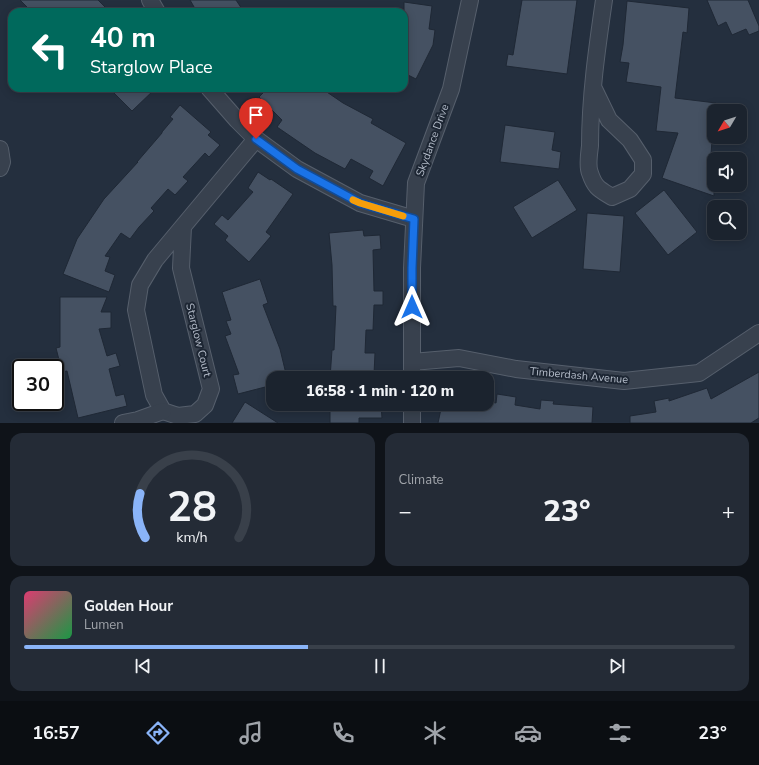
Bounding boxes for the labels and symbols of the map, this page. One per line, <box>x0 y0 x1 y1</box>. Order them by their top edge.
pin <box>239 98 273 139</box>
street label: Skydance Drive <box>412 102 453 178</box>
north arrow <box>707 104 747 144</box>
position arrow <box>391 286 433 328</box>
street label: Starglow Court <box>182 302 215 379</box>
speed limit sign: 30 <box>12 359 64 411</box>
street label: Timberdash Avenue <box>529 364 629 387</box>

